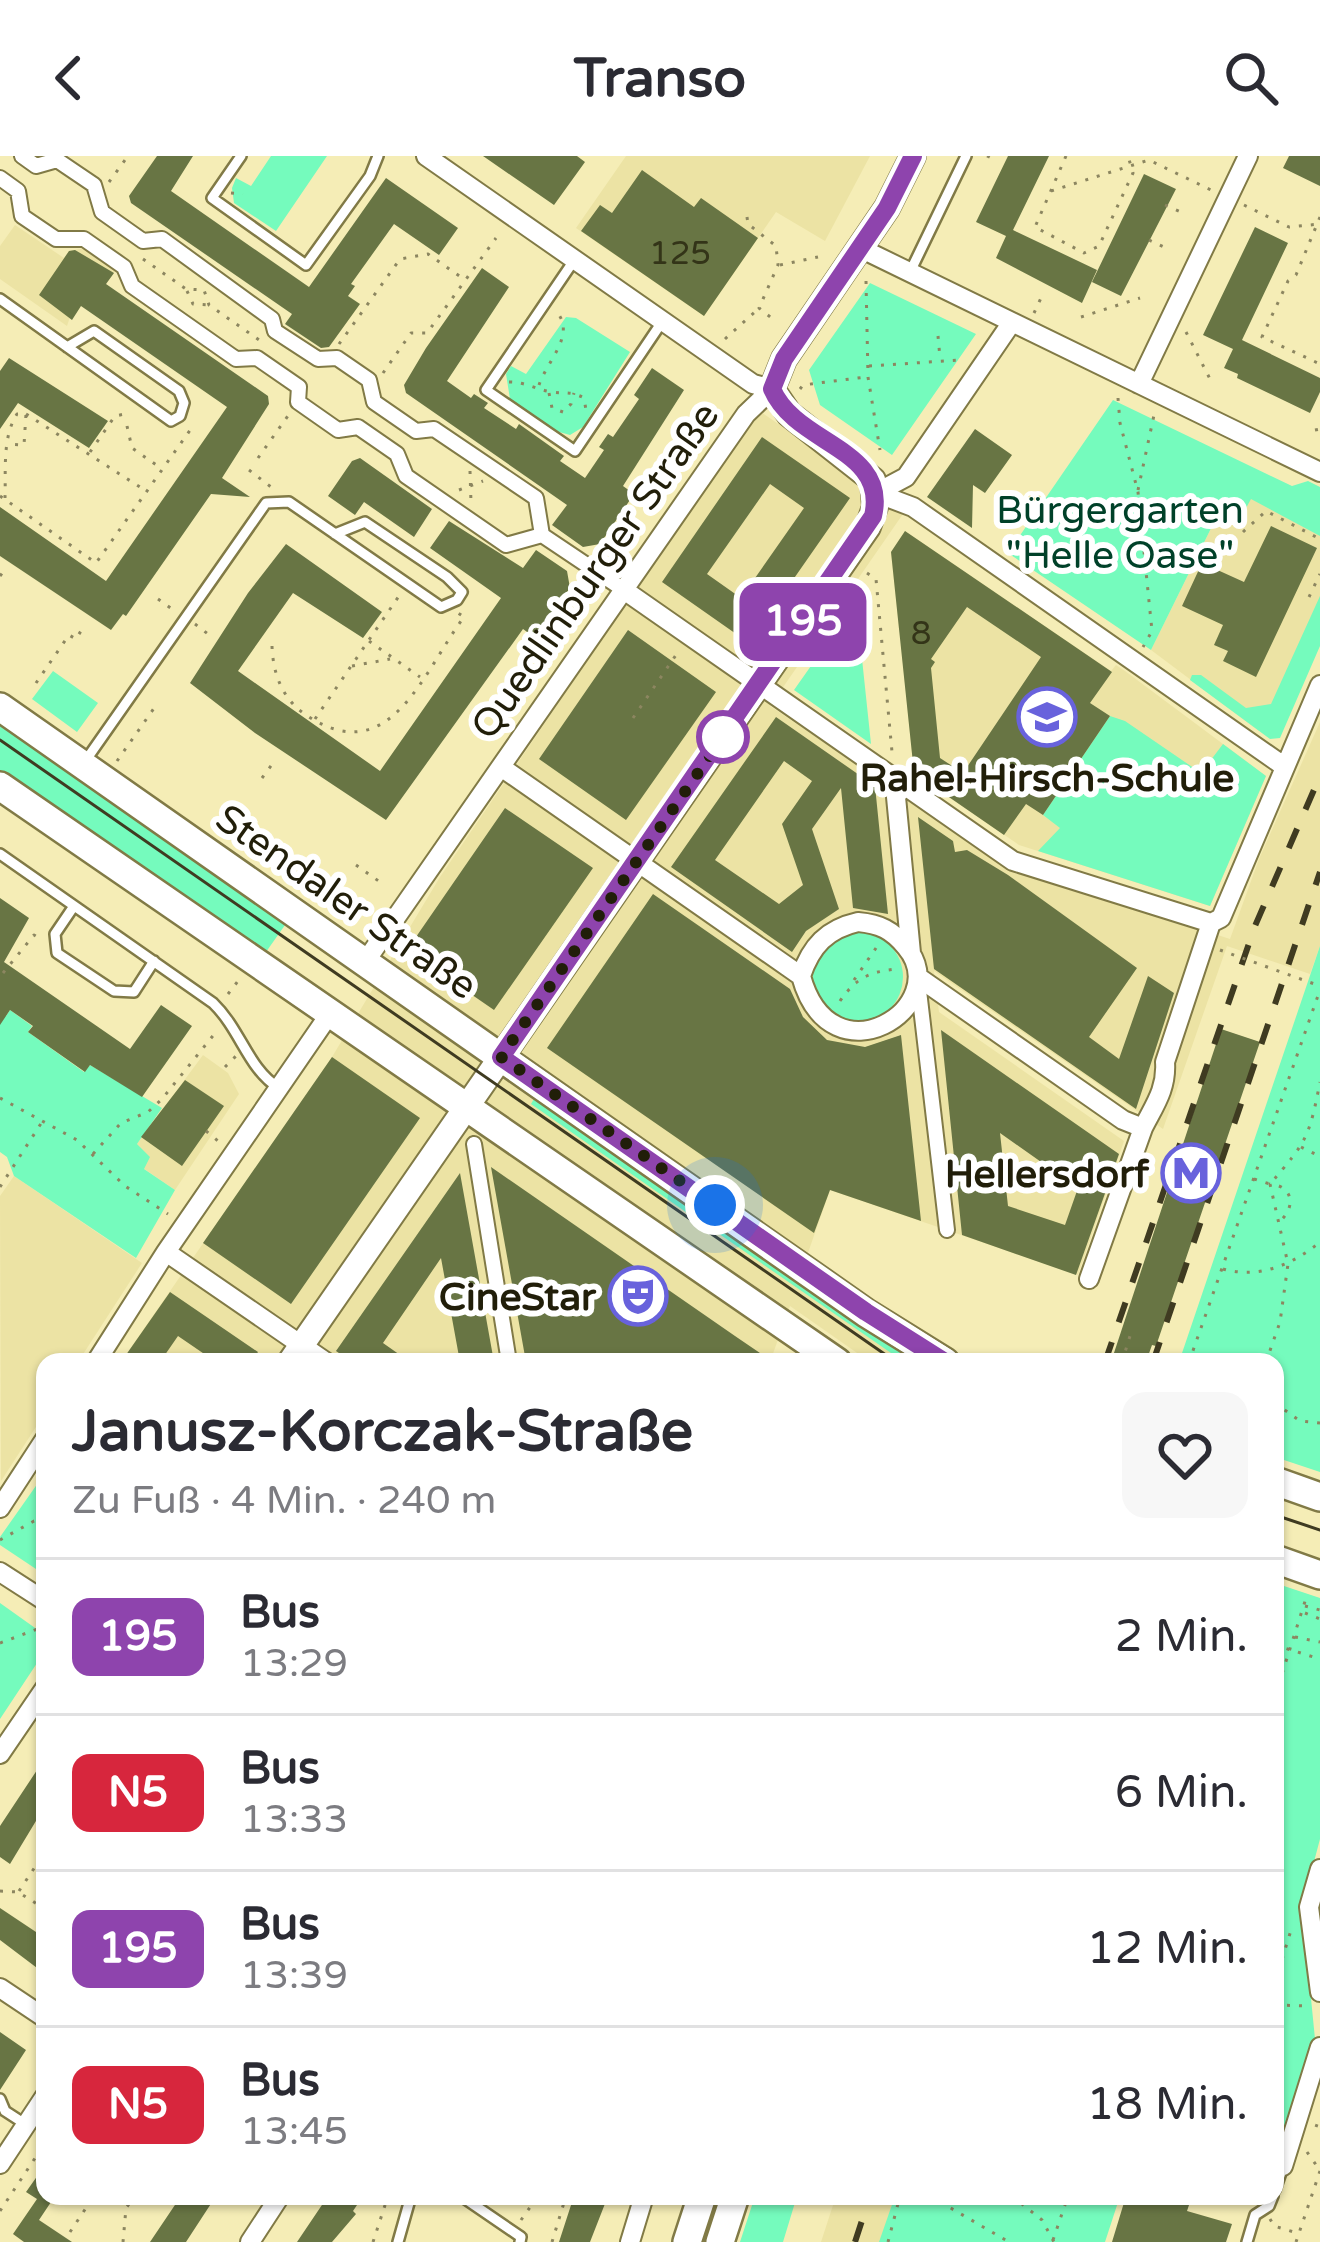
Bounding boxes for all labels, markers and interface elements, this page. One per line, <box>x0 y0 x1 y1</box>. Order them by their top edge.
icon: back <box>36 45 102 111</box>
icon: search <box>1218 45 1284 111</box>
text: Transo <box>574 46 746 111</box>
house number: 125 <box>649 234 711 273</box>
street label: Quedlinburger Straße <box>461 393 729 748</box>
park label: Bürgergarten "Helle Oase" <box>996 487 1244 579</box>
line badge: 195 <box>734 583 872 661</box>
text: 195 <box>763 596 843 647</box>
house number: 8 <box>911 614 931 653</box>
school or university icon: Rahel-Hirsch-Schule <box>1016 686 1078 748</box>
unlabelled marker <box>698 712 748 762</box>
place label: Rahel-Hirsch-Schule <box>860 755 1234 802</box>
street label: Stendaler Straße <box>207 795 486 1010</box>
metro station icon: Hellersdorf <box>1160 1142 1222 1204</box>
place label: Hellersdorf <box>945 1151 1150 1198</box>
your location <box>685 1175 745 1235</box>
theatre icon: CineStar <box>607 1265 669 1327</box>
place label: CineStar <box>439 1274 597 1321</box>
button: heart <box>1122 1392 1248 1518</box>
text: Janusz-Korczak-Straße <box>72 1398 693 1466</box>
text: Zu Fuß · 4 Min. · 240 m <box>72 1477 496 1524</box>
text: Bus <box>240 1586 320 1640</box>
text: 2 Min. <box>1115 1610 1248 1664</box>
text: 195 <box>98 1611 178 1662</box>
text: 13:29 <box>240 1640 348 1687</box>
text: Bus <box>240 1742 320 1796</box>
text: 6 Min. <box>1115 1766 1248 1820</box>
text: N5 <box>108 1767 168 1818</box>
text: 13:33 <box>240 1796 348 1843</box>
text: Bus <box>240 1898 320 1952</box>
text: 12 Min. <box>1086 1922 1248 1976</box>
text: 195 <box>98 1923 178 1974</box>
text: 13:39 <box>240 1952 348 1999</box>
text: Bus <box>240 2054 320 2108</box>
text: 18 Min. <box>1086 2078 1248 2132</box>
text: N5 <box>108 2079 168 2130</box>
text: 13:45 <box>240 2108 348 2155</box>

